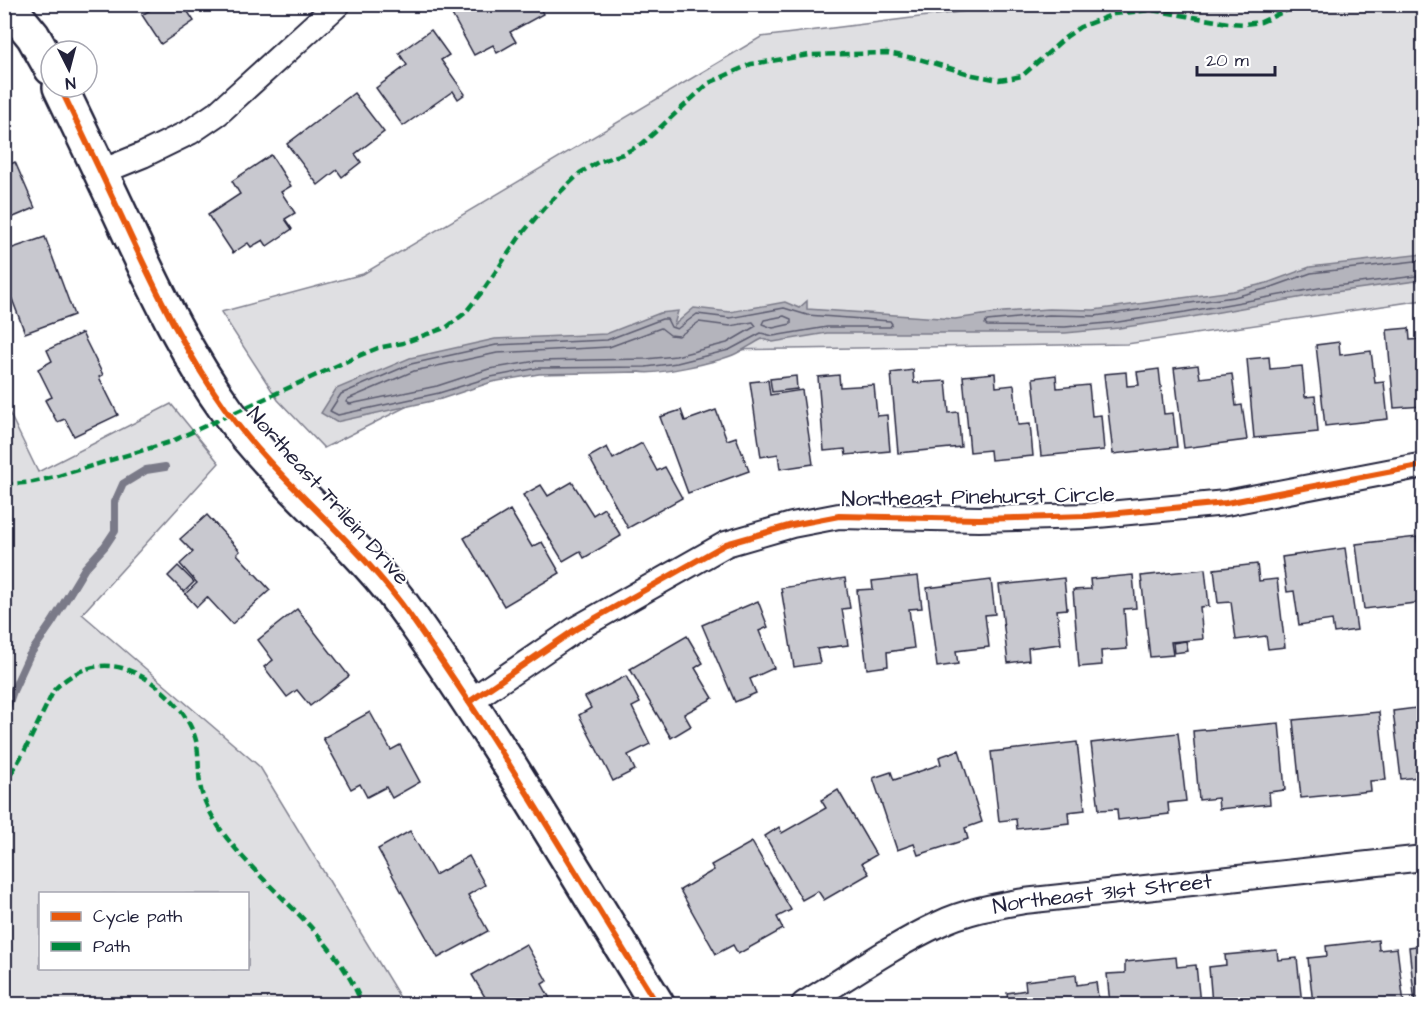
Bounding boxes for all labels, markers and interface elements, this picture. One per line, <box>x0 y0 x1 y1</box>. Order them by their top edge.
north arrow <box>39 39 99 99</box>
scale bar <box>1197 39 1275 77</box>
text: 20 m <box>1206 48 1249 73</box>
text: N <box>64 71 77 94</box>
street label: Northeast Trilein Drive <box>239 400 417 592</box>
street label: Northeast Pinehurst Circle <box>841 479 1115 515</box>
street label: Northeast 31st Street <box>990 865 1214 922</box>
legend <box>39 892 249 970</box>
text: Cycle path <box>93 904 182 930</box>
text: Path <box>93 934 130 959</box>

